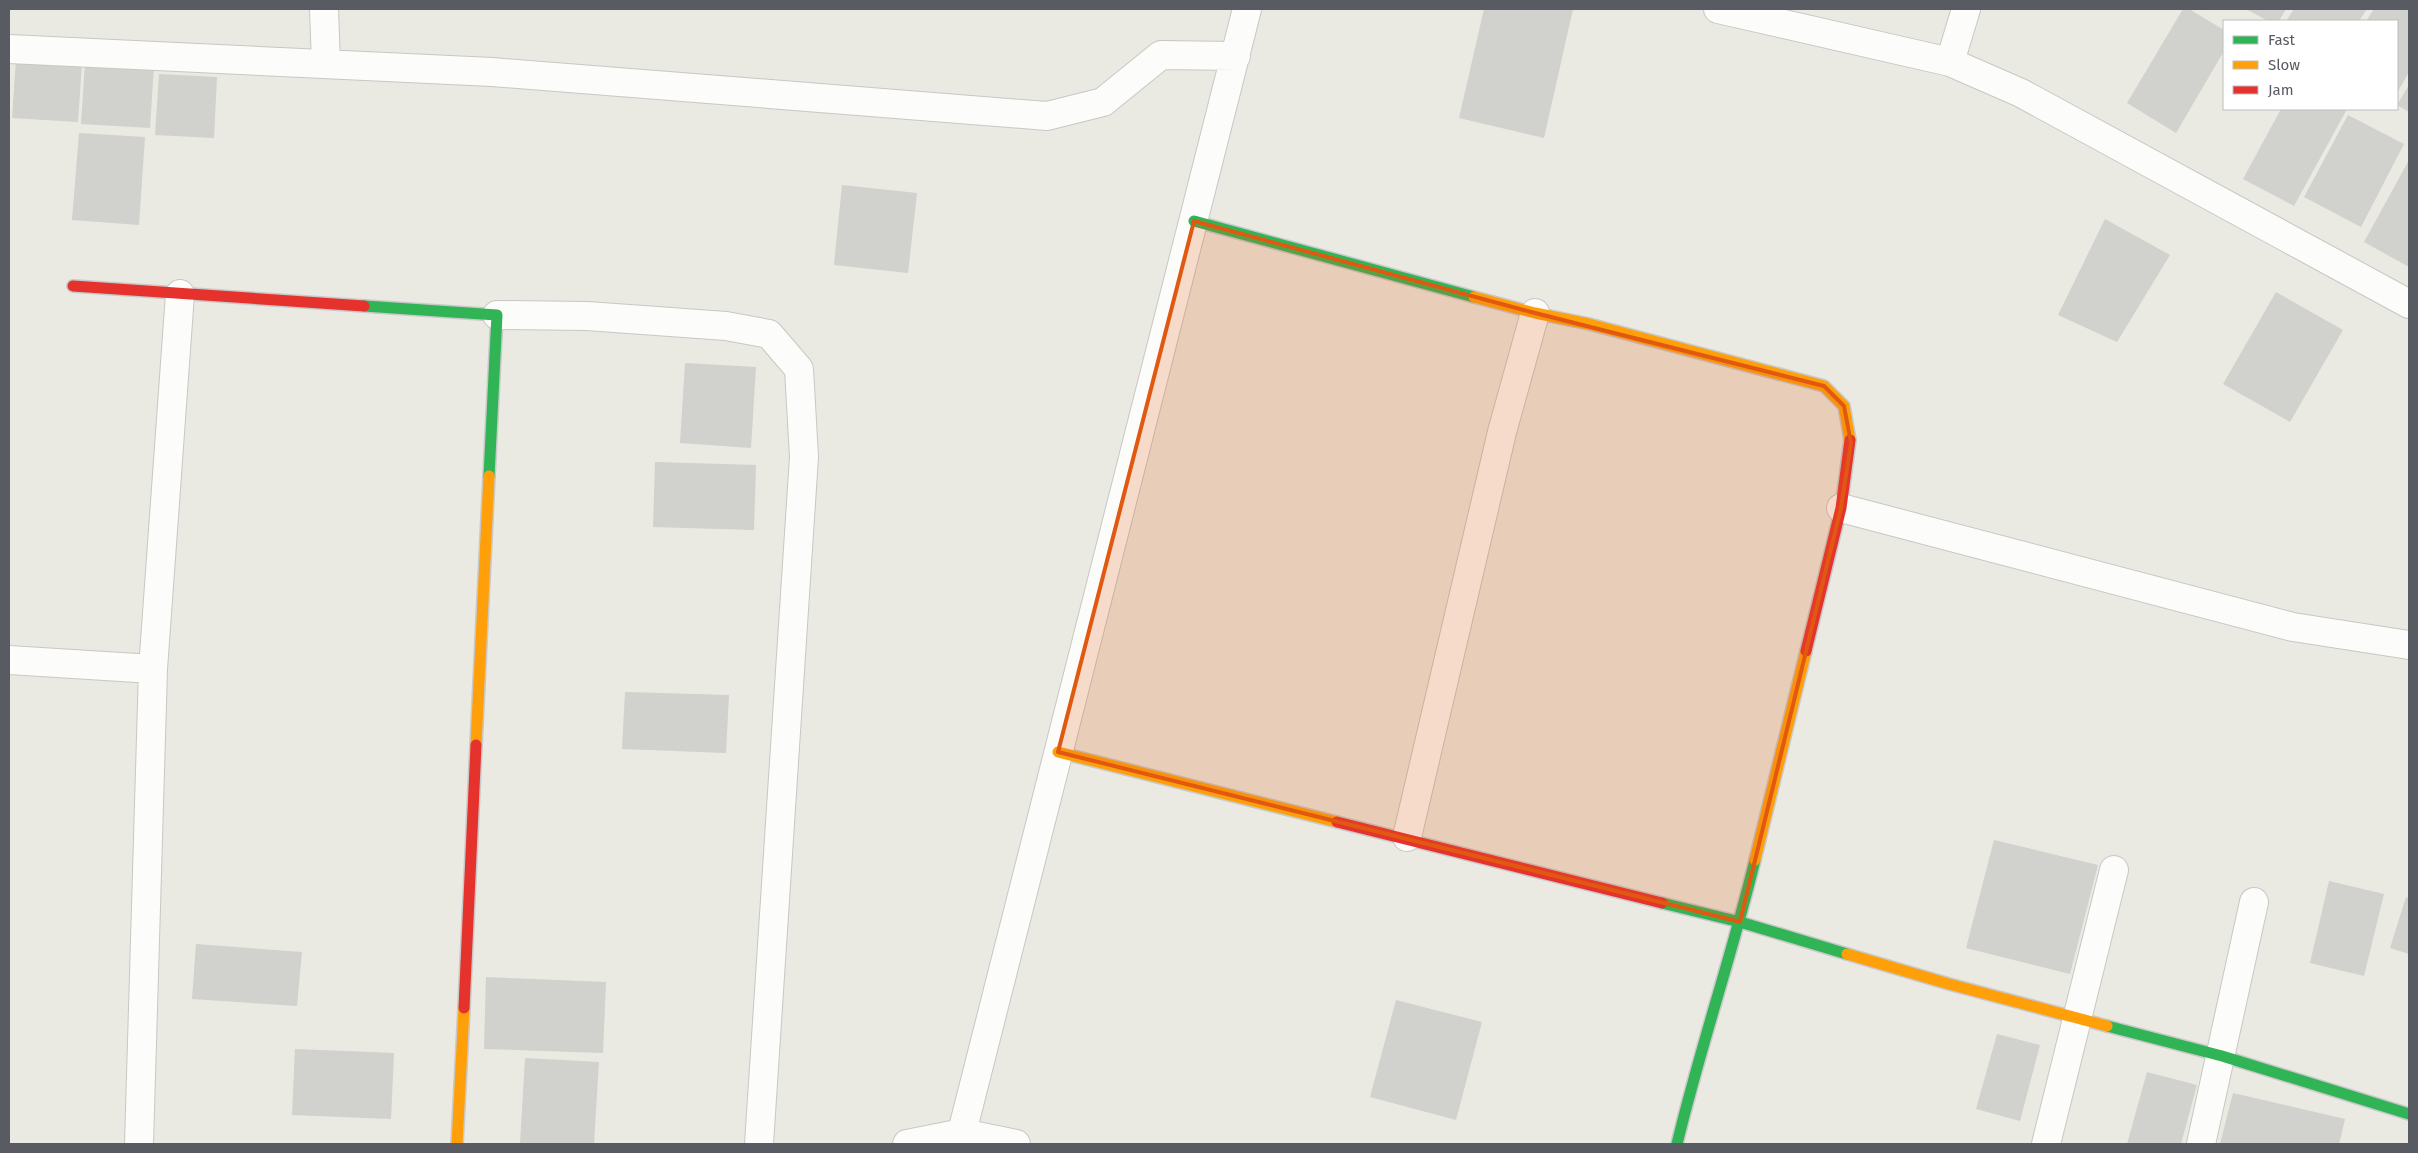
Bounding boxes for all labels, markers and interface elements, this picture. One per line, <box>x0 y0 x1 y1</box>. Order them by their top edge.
legend <box>2223 20 2398 110</box>
text: Fast <box>2268 31 2295 49</box>
text: Slow <box>2268 56 2300 74</box>
text: Jam <box>2268 81 2294 99</box>

